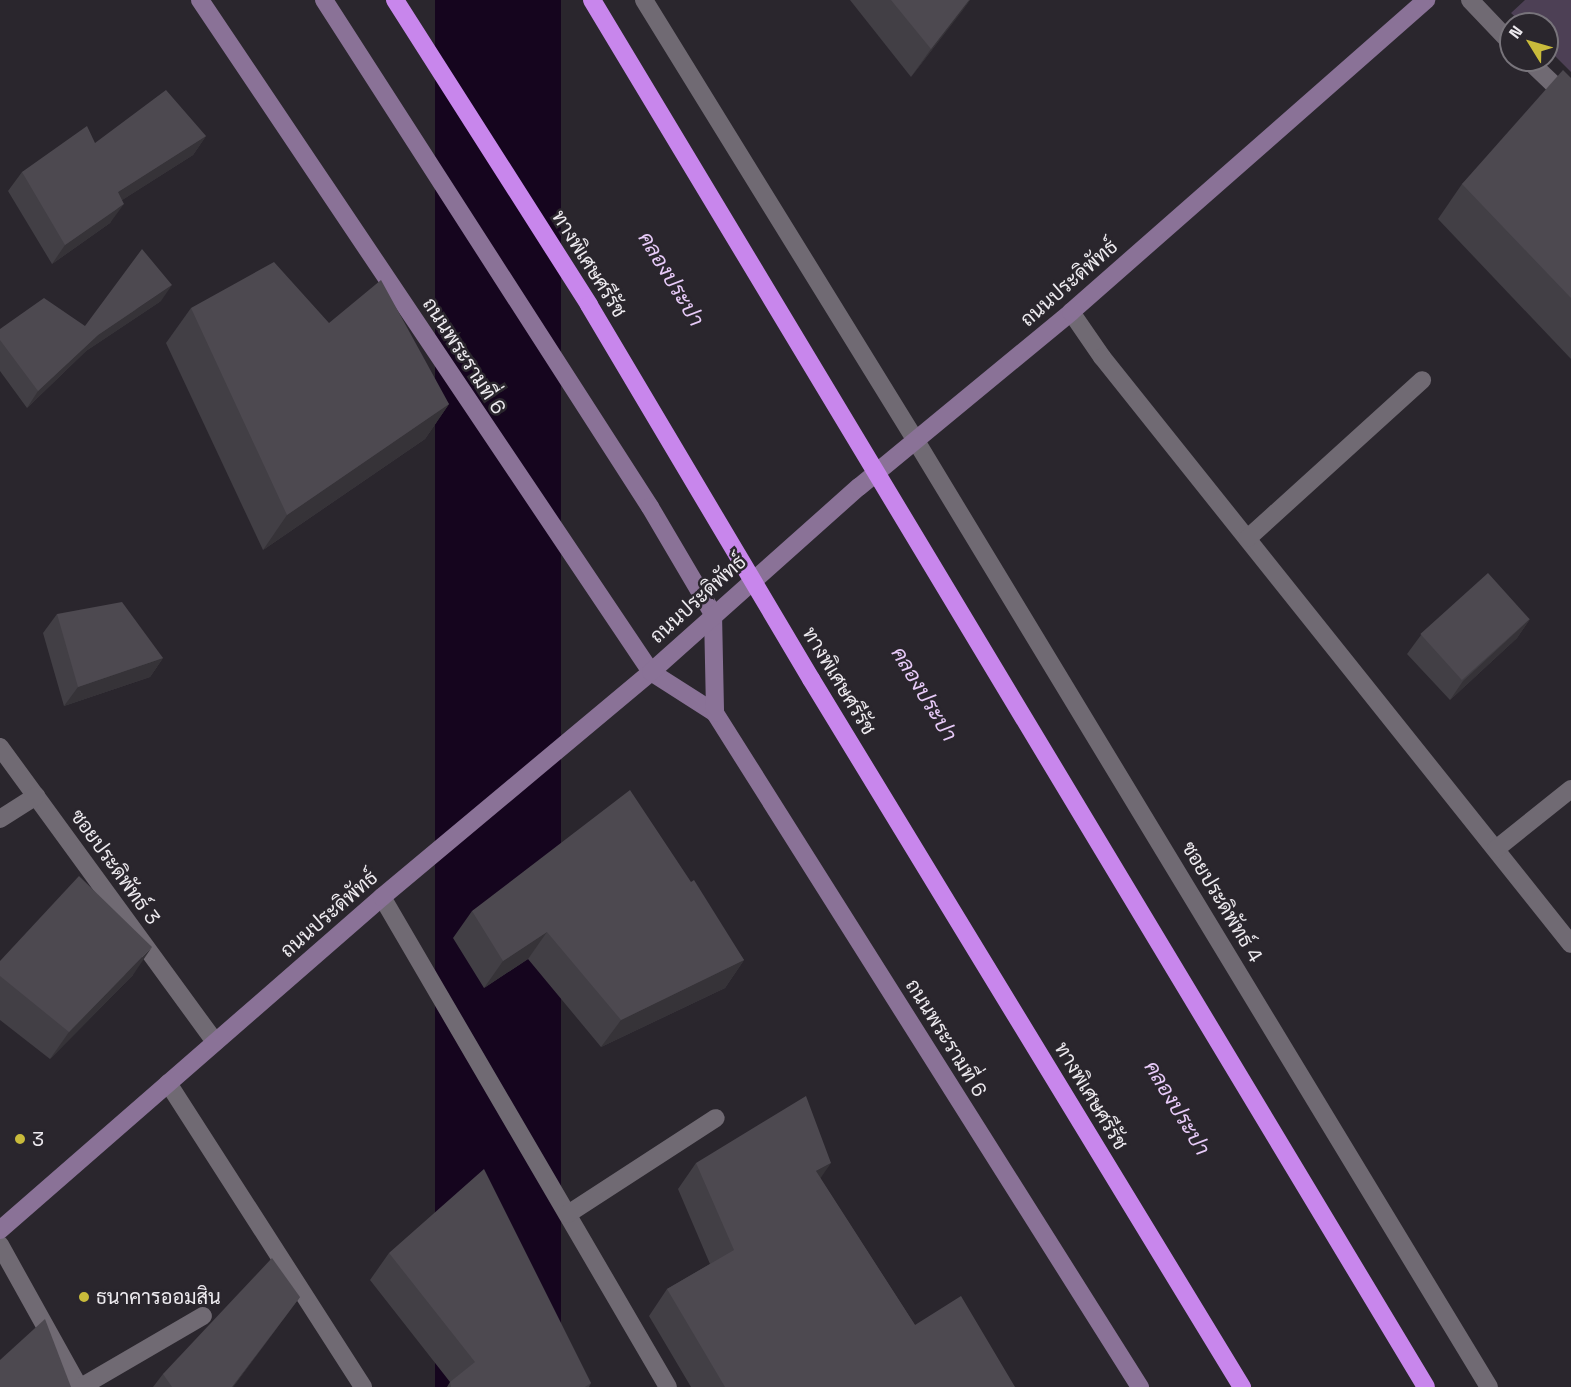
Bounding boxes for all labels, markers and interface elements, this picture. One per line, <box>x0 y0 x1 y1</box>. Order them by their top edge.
north arrow <box>1499 12 1559 72</box>
text: N <box>1504 21 1527 43</box>
street label: ทางพิเศษศรีรัช <box>547 206 631 322</box>
water label: คลองประปา <box>633 227 709 331</box>
street label: ถนนประดิพัทธ์ <box>1016 234 1122 332</box>
street label: ถนนพระรามที่ 6 <box>417 293 511 419</box>
street label: ถนนประดิพัทธ์ <box>645 550 751 648</box>
street label: ทางพิเศษศรีรัช <box>797 623 881 739</box>
water label: คลองประปา <box>886 642 962 746</box>
street label: ซอยประดิพัทธ์ 3 <box>65 805 165 929</box>
street label: ซอยประดิพัทธ์ 4 <box>1176 837 1268 967</box>
street label: ถนนประดิพัทธ์ <box>276 865 382 963</box>
street label: ถนนพระรามที่ 6 <box>900 975 992 1101</box>
street label: ทางพิเศษศรีรัช <box>1049 1038 1133 1154</box>
water label: คลองประปา <box>1139 1056 1215 1160</box>
place label: 3 <box>32 1127 44 1151</box>
marker: 3 <box>13 1132 27 1146</box>
place label: ธนาคารออมสิน <box>96 1285 221 1309</box>
marker: ธนาคารออมสิน <box>77 1290 91 1304</box>

